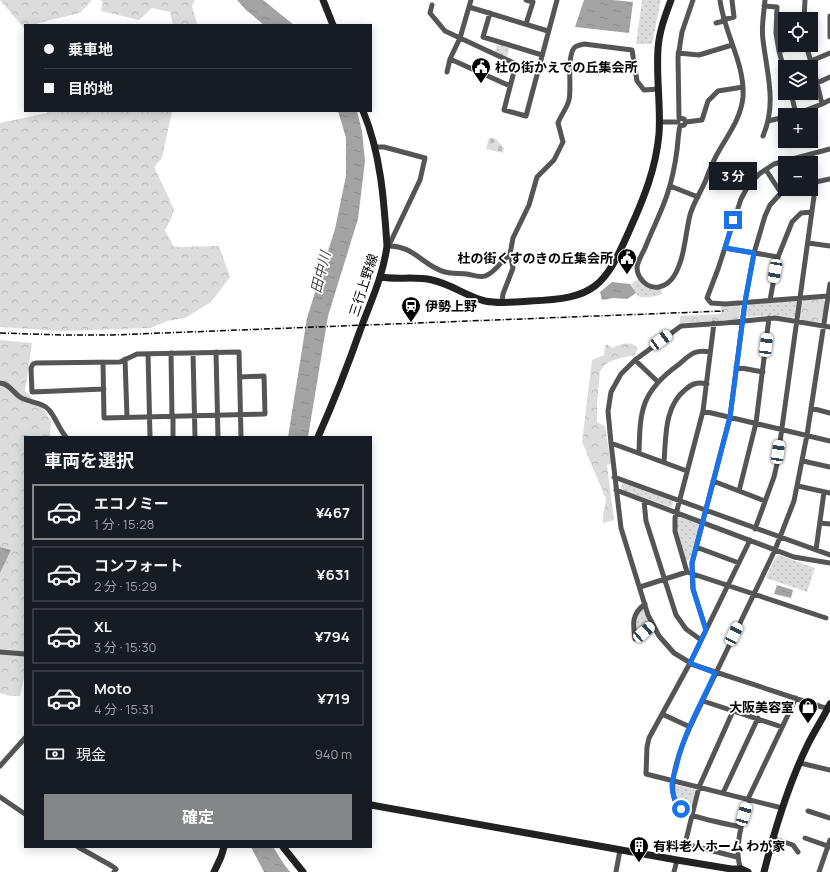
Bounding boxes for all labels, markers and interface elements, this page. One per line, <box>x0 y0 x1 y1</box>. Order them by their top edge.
map controls <box>778 12 818 196</box>
button: locate <box>778 12 818 52</box>
text: 乗車地 <box>68 39 113 60</box>
public building icon: 杜の街かえでの丘集会所 <box>470 56 492 84</box>
place label: 杜の街かえでの丘集会所 <box>495 58 638 76</box>
button: layers <box>778 60 818 100</box>
text: 目的地 <box>68 78 113 99</box>
button: + <box>778 108 818 148</box>
button: − <box>778 156 818 196</box>
callout: 3 分 <box>709 162 757 190</box>
text: 3 分 <box>721 167 745 185</box>
route end <box>724 211 742 229</box>
water label: 田中川 <box>306 247 335 295</box>
public building icon: 杜の街くすのきの丘集会所 <box>616 247 638 275</box>
place label: 杜の街くすのきの丘集会所 <box>457 249 613 267</box>
street label: 三行上野線 <box>344 251 382 319</box>
car <box>767 258 783 284</box>
station icon: 伊勢上野 <box>400 295 422 323</box>
place label: 伊勢上野 <box>425 297 477 315</box>
car <box>648 328 674 352</box>
car <box>759 332 773 358</box>
car <box>770 439 786 465</box>
text: 車両を選択 <box>44 448 134 472</box>
text: エコノミー <box>94 493 169 514</box>
icon: car <box>46 494 82 530</box>
text: ¥467 <box>315 502 350 523</box>
text: 1 分 · 15:28 <box>94 515 154 533</box>
text: コンフォート <box>94 555 184 576</box>
icon: car <box>46 556 82 592</box>
text: ¥631 <box>316 564 350 585</box>
text: 2 分 · 15:29 <box>94 577 157 595</box>
text: XL <box>94 616 112 637</box>
icon: car <box>46 618 82 654</box>
car <box>631 620 657 644</box>
car <box>723 621 745 647</box>
text: ¥794 <box>314 626 350 647</box>
text: 3 分 · 15:30 <box>94 638 157 656</box>
text: Moto <box>94 678 131 699</box>
icon: car <box>46 680 82 716</box>
text: ¥719 <box>317 688 350 709</box>
shop icon: 大阪美容室 <box>797 696 819 724</box>
place label: 大阪美容室 <box>729 698 794 716</box>
text: 4 分 · 15:31 <box>94 700 154 718</box>
icon: cash <box>44 743 66 765</box>
text: 現金 <box>76 744 106 765</box>
text: 940 m <box>315 745 352 763</box>
button: 確定 <box>44 794 352 840</box>
route start <box>672 800 690 818</box>
car <box>735 801 753 827</box>
building icon: 有料老人ホーム わが家 <box>628 835 650 863</box>
place label: 有料老人ホーム わが家 <box>653 837 785 855</box>

